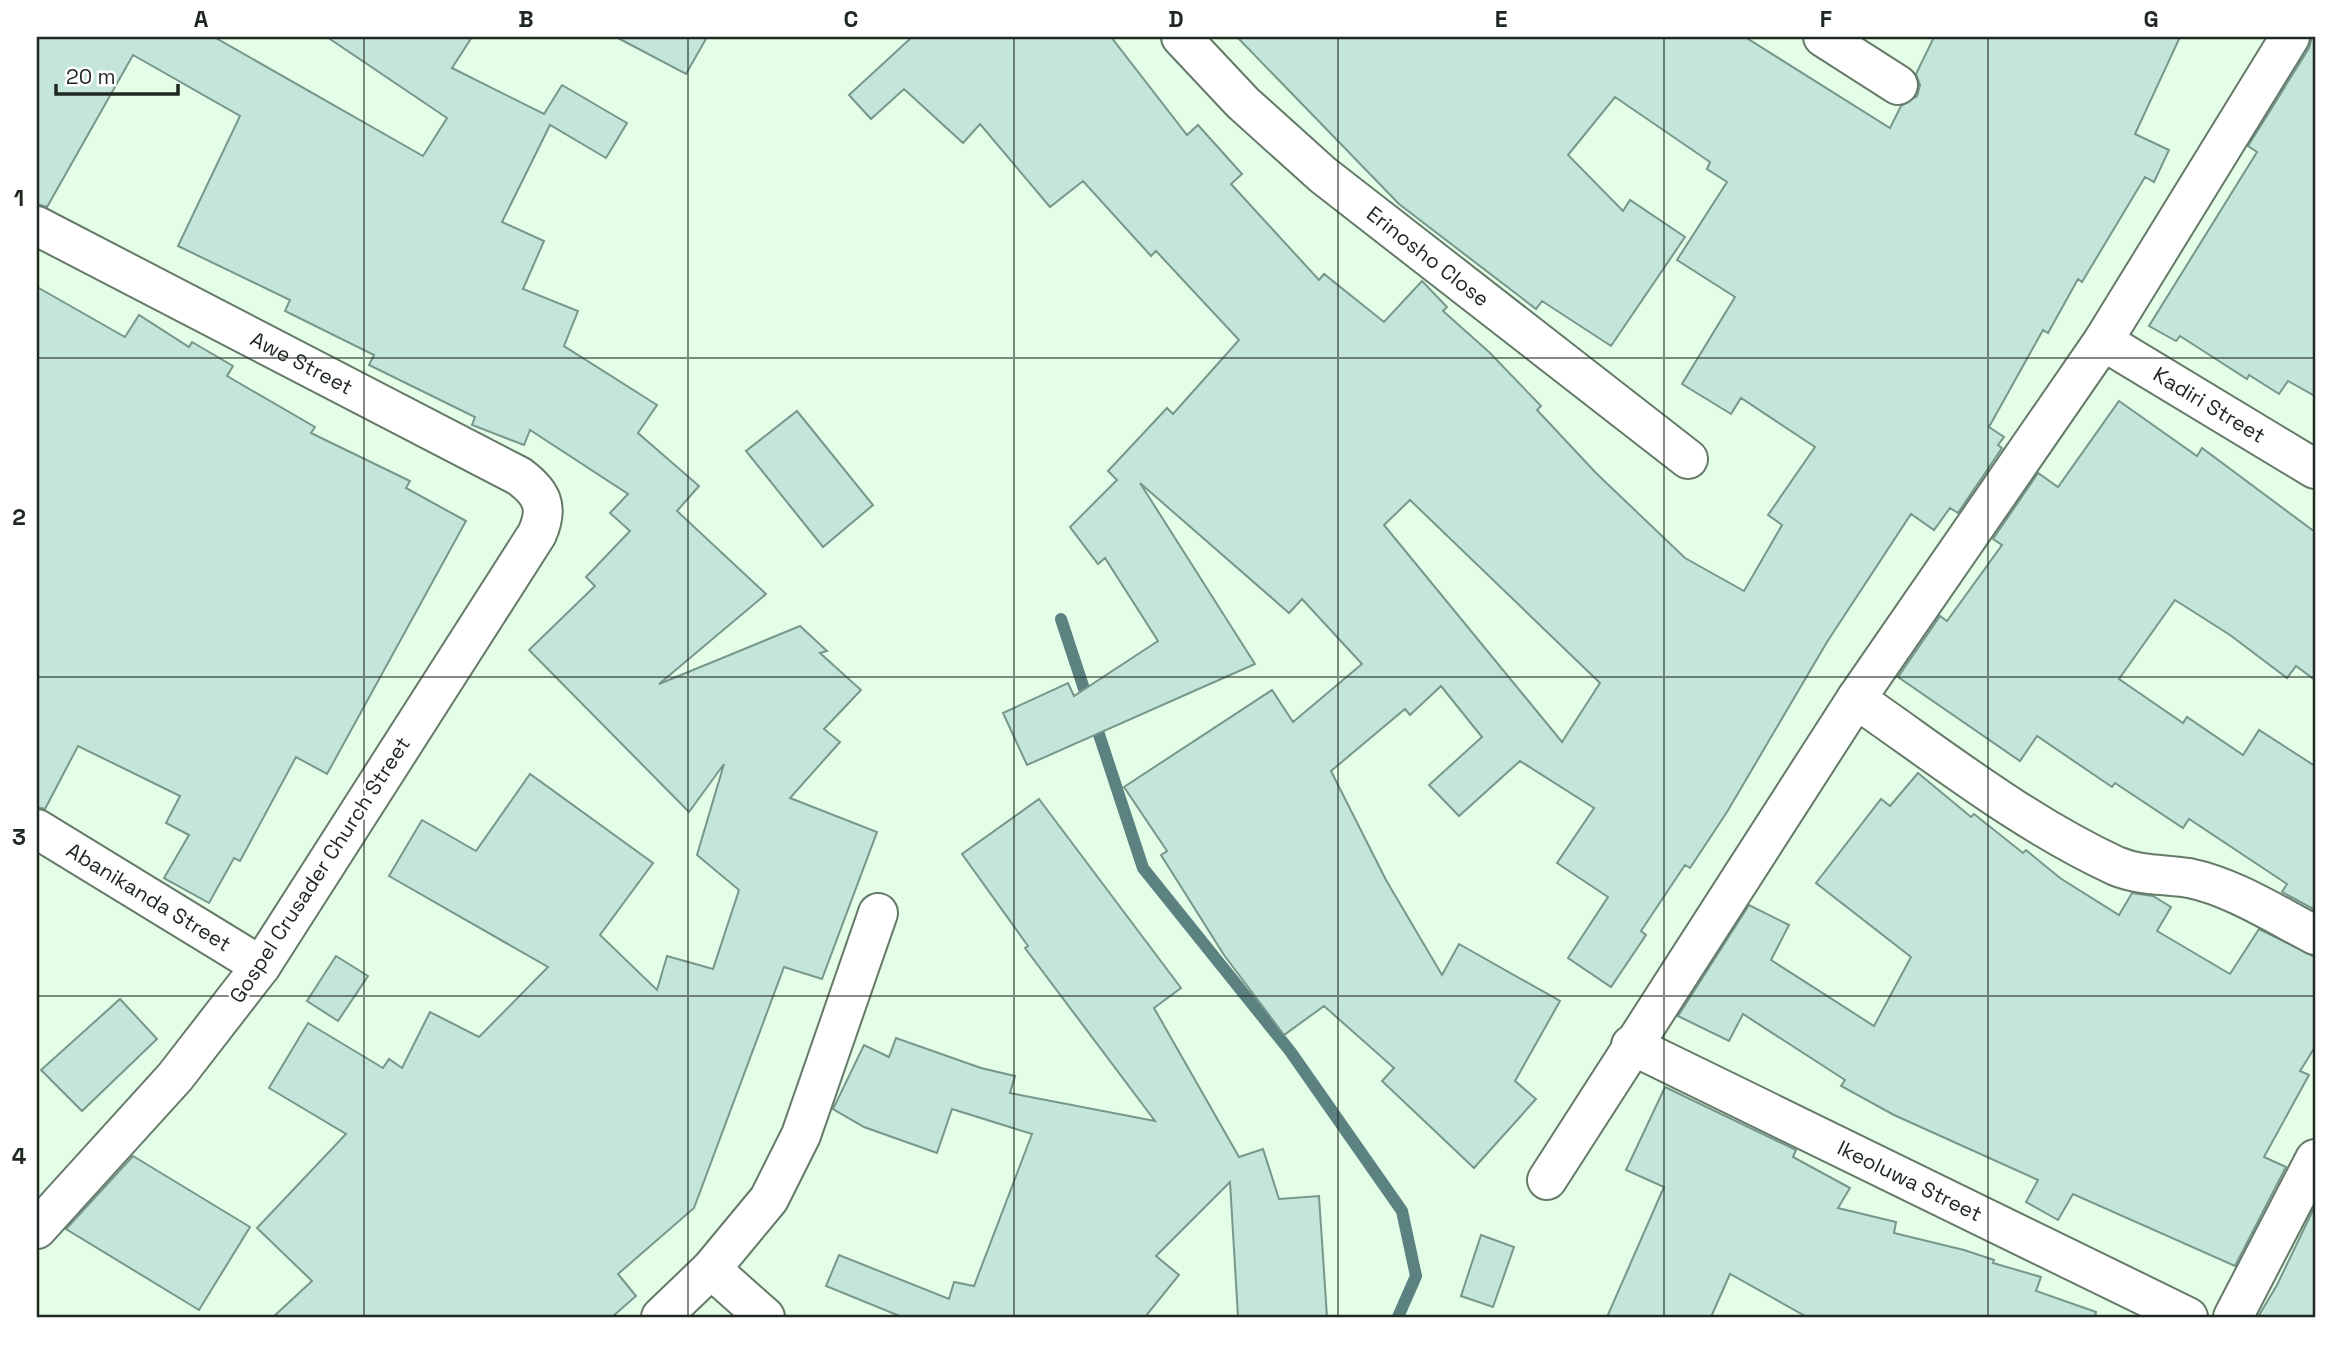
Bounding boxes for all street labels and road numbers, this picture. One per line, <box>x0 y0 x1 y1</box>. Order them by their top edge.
street label: Erinosho Close <box>1361 200 1495 312</box>
street label: Awe Street <box>246 325 358 400</box>
street label: Kadiri Street <box>2149 361 2270 449</box>
street label: Gospel Crusader Church Street <box>223 731 416 1008</box>
street label: Abanikanda Street <box>62 836 236 958</box>
street label: Ikeoluwa Street <box>1833 1134 1987 1227</box>

